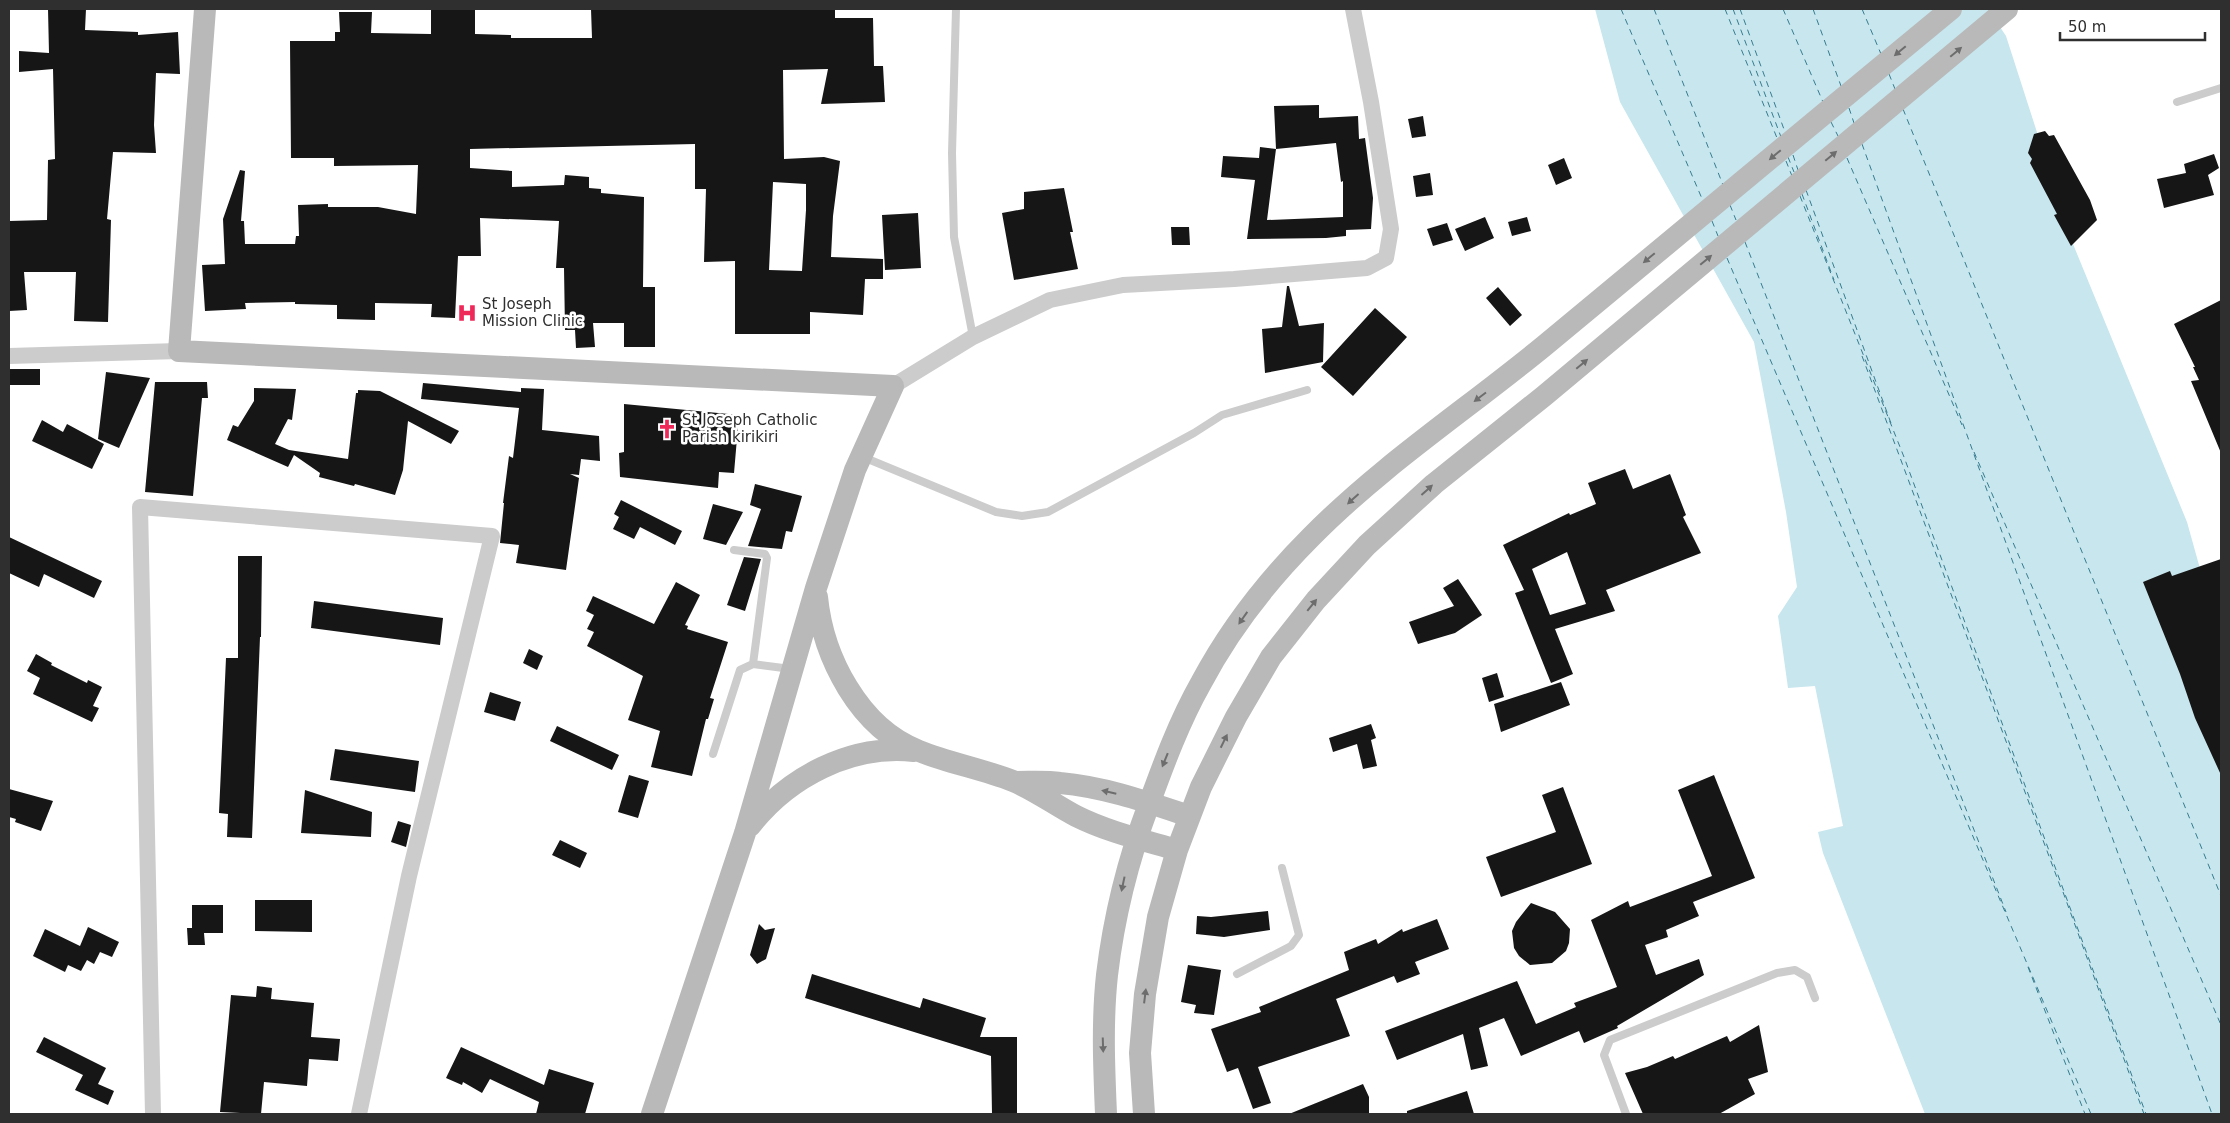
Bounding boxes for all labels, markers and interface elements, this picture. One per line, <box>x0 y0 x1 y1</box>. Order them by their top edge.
scale bar <box>2060 10 2205 42</box>
text: 50 m <box>2068 18 2106 36</box>
one-way arrow <box>1894 45 1906 57</box>
one-way arrow <box>1949 46 1962 57</box>
one-way arrow <box>1768 149 1781 160</box>
one-way arrow <box>1825 151 1837 162</box>
one-way arrow <box>1643 253 1656 264</box>
one-way arrow <box>1700 255 1713 266</box>
place label: St Joseph Mission Clinic <box>482 295 583 330</box>
hospital icon: St Joseph Mission Clinic <box>456 302 478 324</box>
one-way arrow <box>1575 359 1588 370</box>
one-way arrow <box>1473 391 1486 402</box>
place label: St Joseph Catholic Parish kirikiri <box>682 411 817 446</box>
church icon: St Joseph Catholic Parish kirikiri <box>656 418 678 440</box>
one-way arrow <box>1420 484 1432 496</box>
one-way arrow <box>1348 493 1360 505</box>
one-way arrow <box>1307 599 1318 612</box>
one-way arrow <box>1238 611 1248 625</box>
one-way arrow <box>1221 734 1229 748</box>
one-way arrow <box>1161 753 1169 768</box>
one-way arrow <box>1101 788 1116 796</box>
one-way arrow <box>1119 877 1127 892</box>
one-way arrow <box>1141 988 1149 1004</box>
one-way arrow <box>1100 1037 1108 1053</box>

